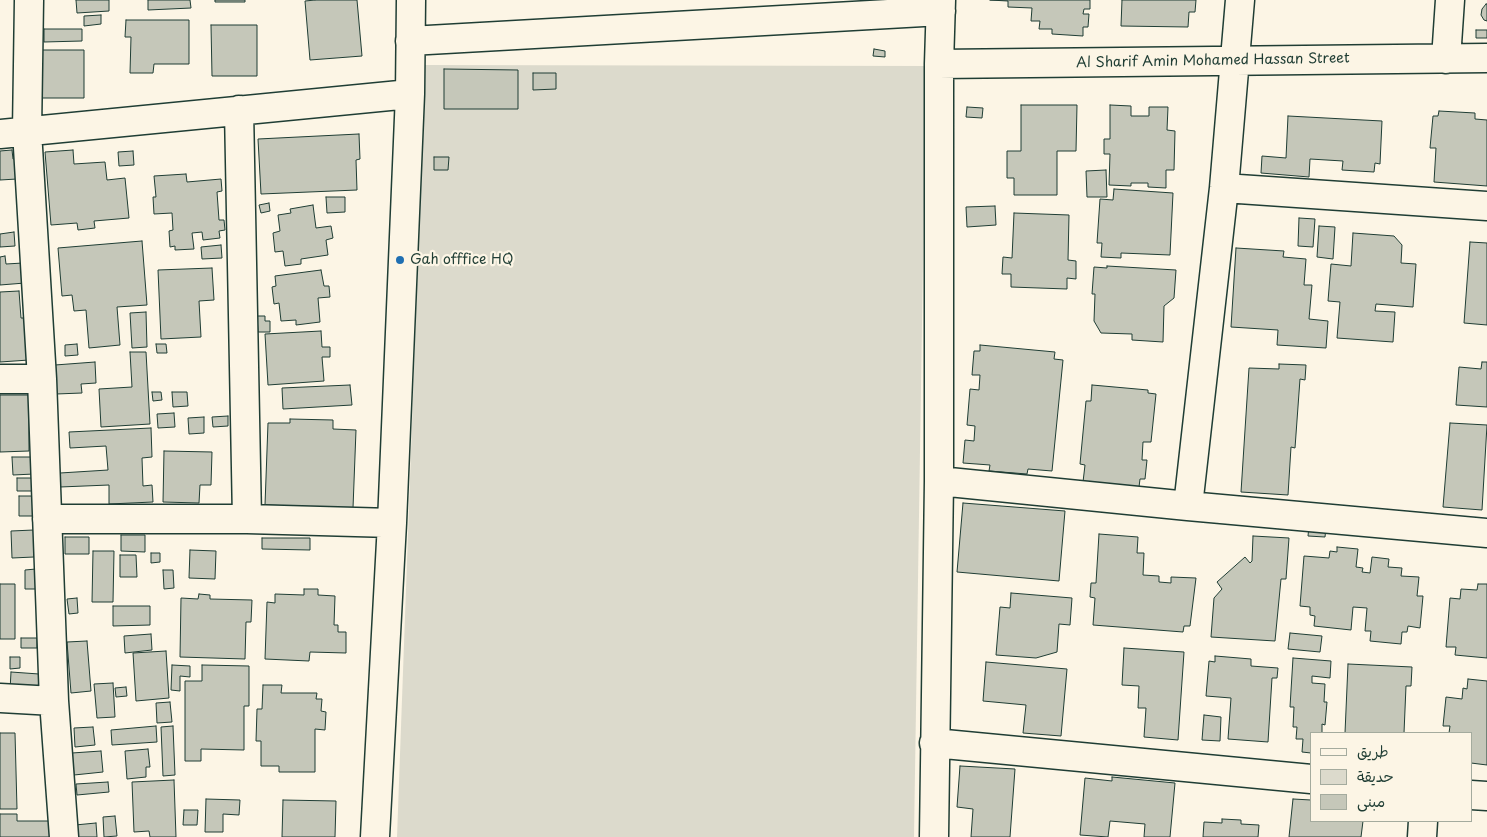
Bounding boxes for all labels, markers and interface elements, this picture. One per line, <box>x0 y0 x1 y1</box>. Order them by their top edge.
street label: Al Sharif Amin Mohamed Hassan Street <box>1076 50 1350 72</box>
place label: Gah offfice HQ <box>410 252 513 268</box>
marker: Gah offfice HQ <box>394 254 406 266</box>
legend <box>1310 732 1472 822</box>
text: طريق <box>1357 739 1389 762</box>
text: حديقة <box>1357 764 1394 787</box>
text: مبنى <box>1357 789 1385 812</box>

